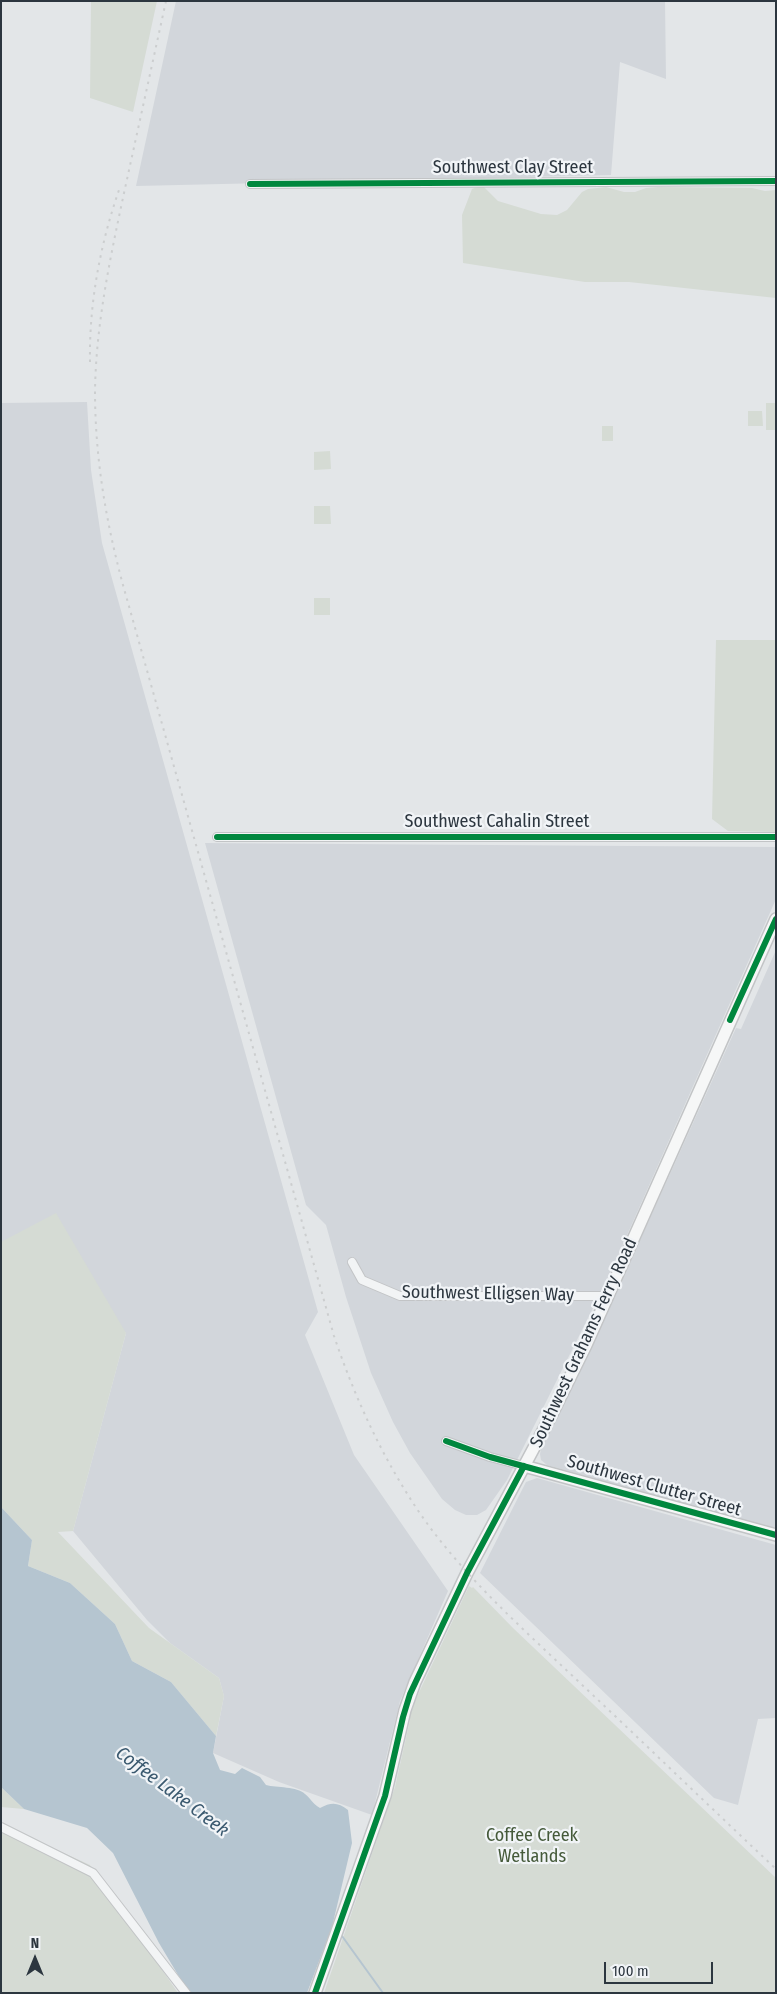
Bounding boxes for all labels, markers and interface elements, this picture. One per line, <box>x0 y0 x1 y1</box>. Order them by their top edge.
street label: Southwest Clay Street <box>433 157 593 179</box>
street label: Southwest Cahalin Street <box>405 811 589 833</box>
street label: Southwest Grahams Ferry Road <box>526 1235 642 1451</box>
street label: Southwest Elligsen Way <box>402 1282 574 1306</box>
street label: Southwest Clutter Street <box>565 1451 743 1521</box>
water label: Coffee Lake Creek <box>111 1742 233 1842</box>
park label: Coffee Creek Wetlands <box>486 1825 578 1868</box>
north arrow <box>10 1934 60 1984</box>
text: N <box>31 1935 39 1952</box>
scale bar <box>607 1952 716 1984</box>
text: 100 m <box>612 1962 649 1980</box>

